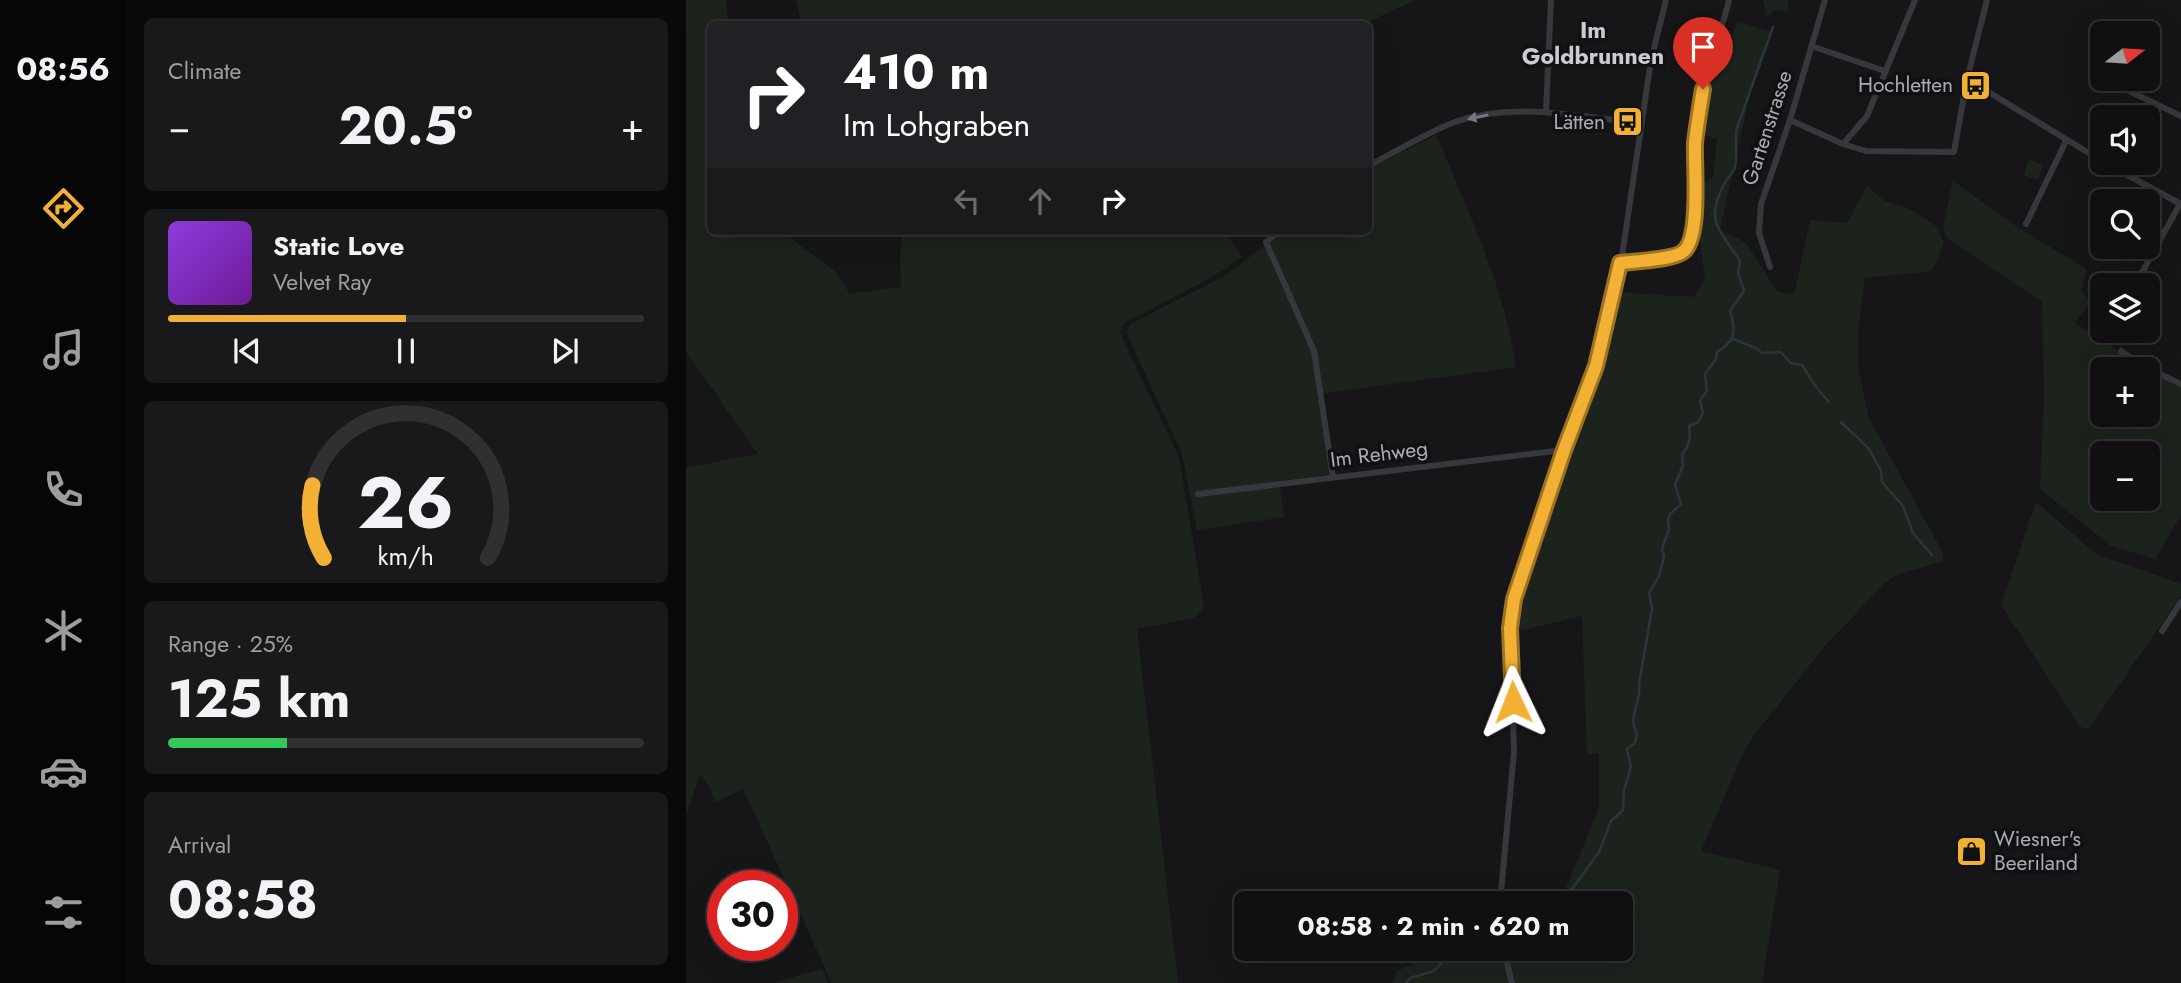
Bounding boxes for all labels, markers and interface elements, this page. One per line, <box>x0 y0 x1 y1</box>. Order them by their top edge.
district label: Im Goldbrunnen <box>1522 13 1664 73</box>
pin <box>1673 17 1733 89</box>
north arrow <box>2090 21 2160 91</box>
map controls <box>2090 21 2160 511</box>
icon: arrive <box>1684 28 1722 66</box>
text: 410 m <box>843 37 989 107</box>
text: 08:56 <box>16 46 110 92</box>
icon: right <box>728 49 819 140</box>
text: Climate <box>168 54 241 88</box>
street label: Gartenstrasse <box>1734 67 1800 189</box>
bus stop icon: Hochletten <box>1959 68 1993 102</box>
place label: Hochletten <box>1858 70 1953 100</box>
text: 20.5° <box>338 88 473 164</box>
text: − <box>168 99 190 154</box>
text: + <box>621 99 644 154</box>
text: Im Lohgraben <box>843 102 1030 148</box>
bus stop icon: Lätten <box>1611 105 1645 139</box>
button: sound <box>2090 105 2160 175</box>
place label: Lätten <box>1553 107 1605 137</box>
one-way arrow <box>1467 112 1489 123</box>
icon: left <box>948 182 986 220</box>
icon: ahead <box>1021 182 1059 220</box>
icon: right <box>1094 182 1132 220</box>
icon: directions <box>39 184 88 233</box>
button: search <box>2090 189 2160 259</box>
text: Static Love <box>273 227 405 265</box>
text: Velvet Ray <box>273 265 371 299</box>
button: layers <box>2090 273 2160 343</box>
icon: music <box>39 325 88 374</box>
icon: previous <box>228 332 266 370</box>
icon: pause <box>387 332 425 370</box>
icon: next <box>546 332 584 370</box>
button: + <box>2090 357 2160 427</box>
street label: Im Rehweg <box>1328 433 1430 475</box>
button: − <box>2090 441 2160 511</box>
text: 26 <box>358 450 454 555</box>
icon: phone <box>39 465 88 514</box>
text: km/h <box>378 537 434 573</box>
icon: climate <box>39 606 88 655</box>
text: Range · 25% <box>168 627 293 661</box>
text: 125 km <box>168 661 350 737</box>
position arrow <box>1476 665 1550 739</box>
icon: car <box>39 747 88 796</box>
place label: Wiesner's Beeriland <box>1994 824 2081 878</box>
text: Arrival <box>168 828 231 862</box>
shop icon: Wiesner's Beeriland <box>1954 834 1988 868</box>
text: 08:58 <box>168 862 318 938</box>
speed limit sign: 30 <box>707 870 798 961</box>
icon: filters <box>39 888 88 937</box>
text: 08:58 · 2 min · 620 m <box>1298 907 1570 945</box>

